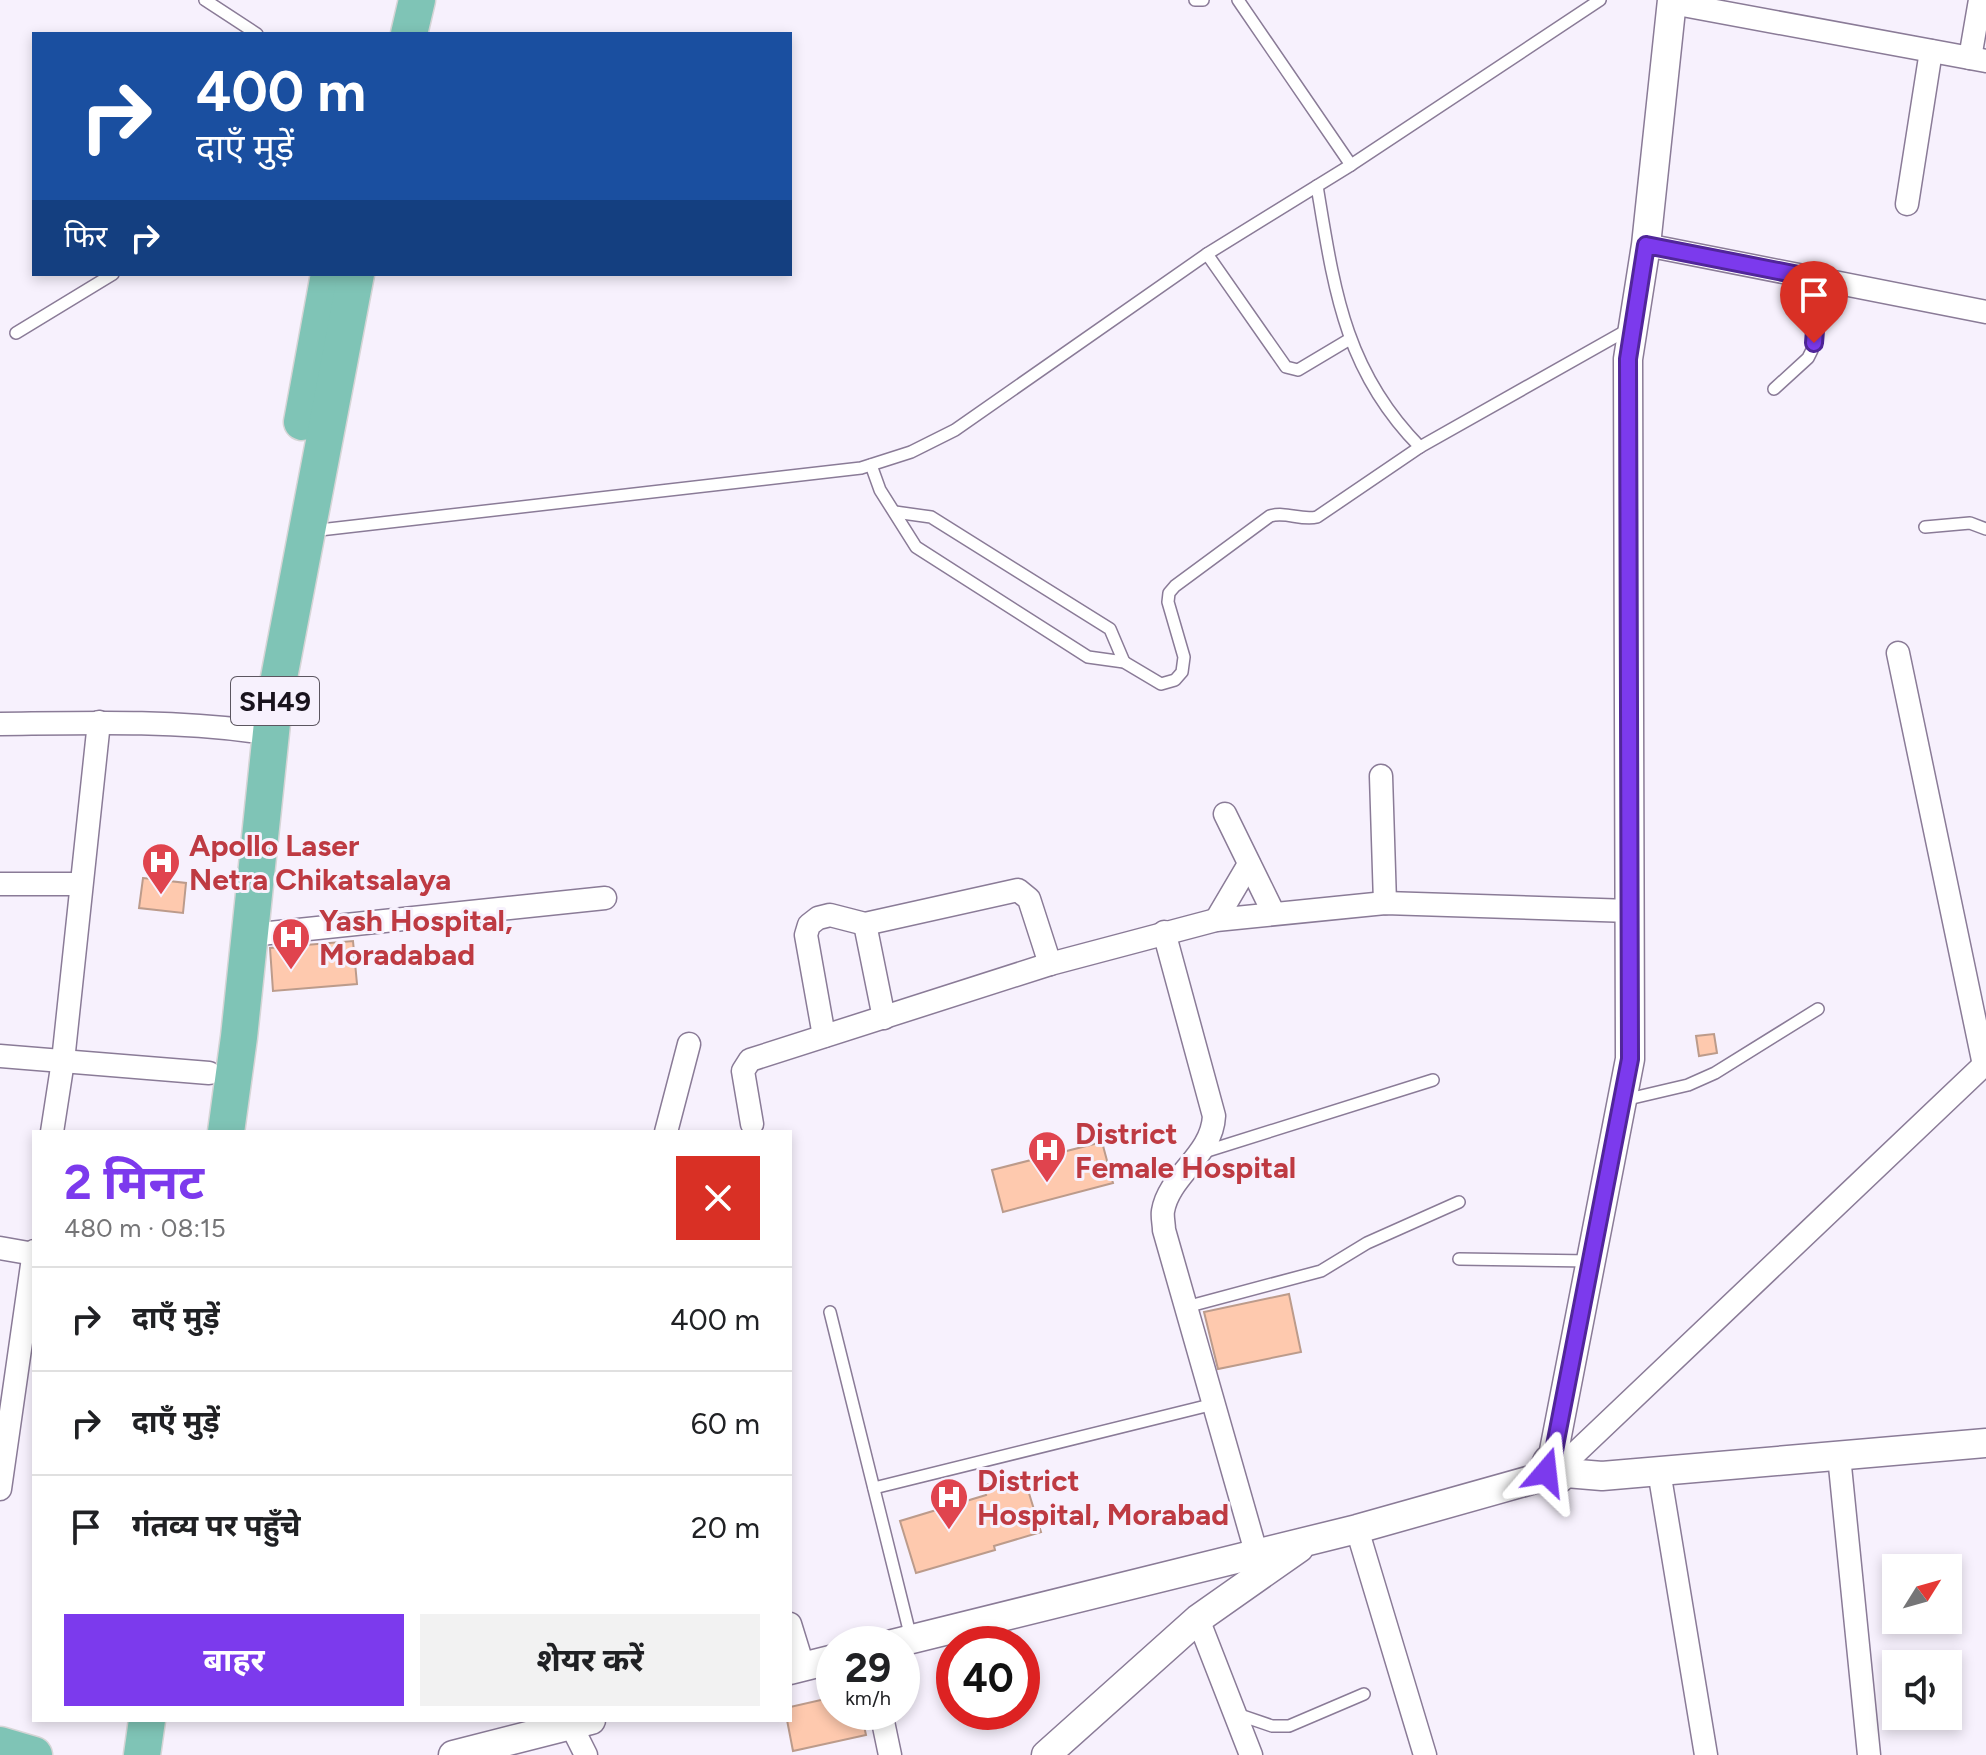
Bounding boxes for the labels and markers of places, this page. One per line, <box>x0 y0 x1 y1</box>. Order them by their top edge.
pin <box>1780 261 1848 343</box>
place label: Apollo Laser Netra Chikatsalaya <box>189 827 451 898</box>
hospital icon: Apollo Laser Netra Chikatsalaya <box>140 841 182 896</box>
place label: Yash Hospital, Moradabad <box>319 902 513 973</box>
hospital icon: Yash Hospital, Moradabad <box>270 916 312 971</box>
place label: District Female Hospital <box>1075 1115 1296 1186</box>
hospital icon: District Female Hospital <box>1026 1129 1068 1184</box>
place label: District Hospital, Morabad <box>977 1462 1229 1533</box>
hospital icon: District Hospital, Morabad <box>928 1476 970 1531</box>

